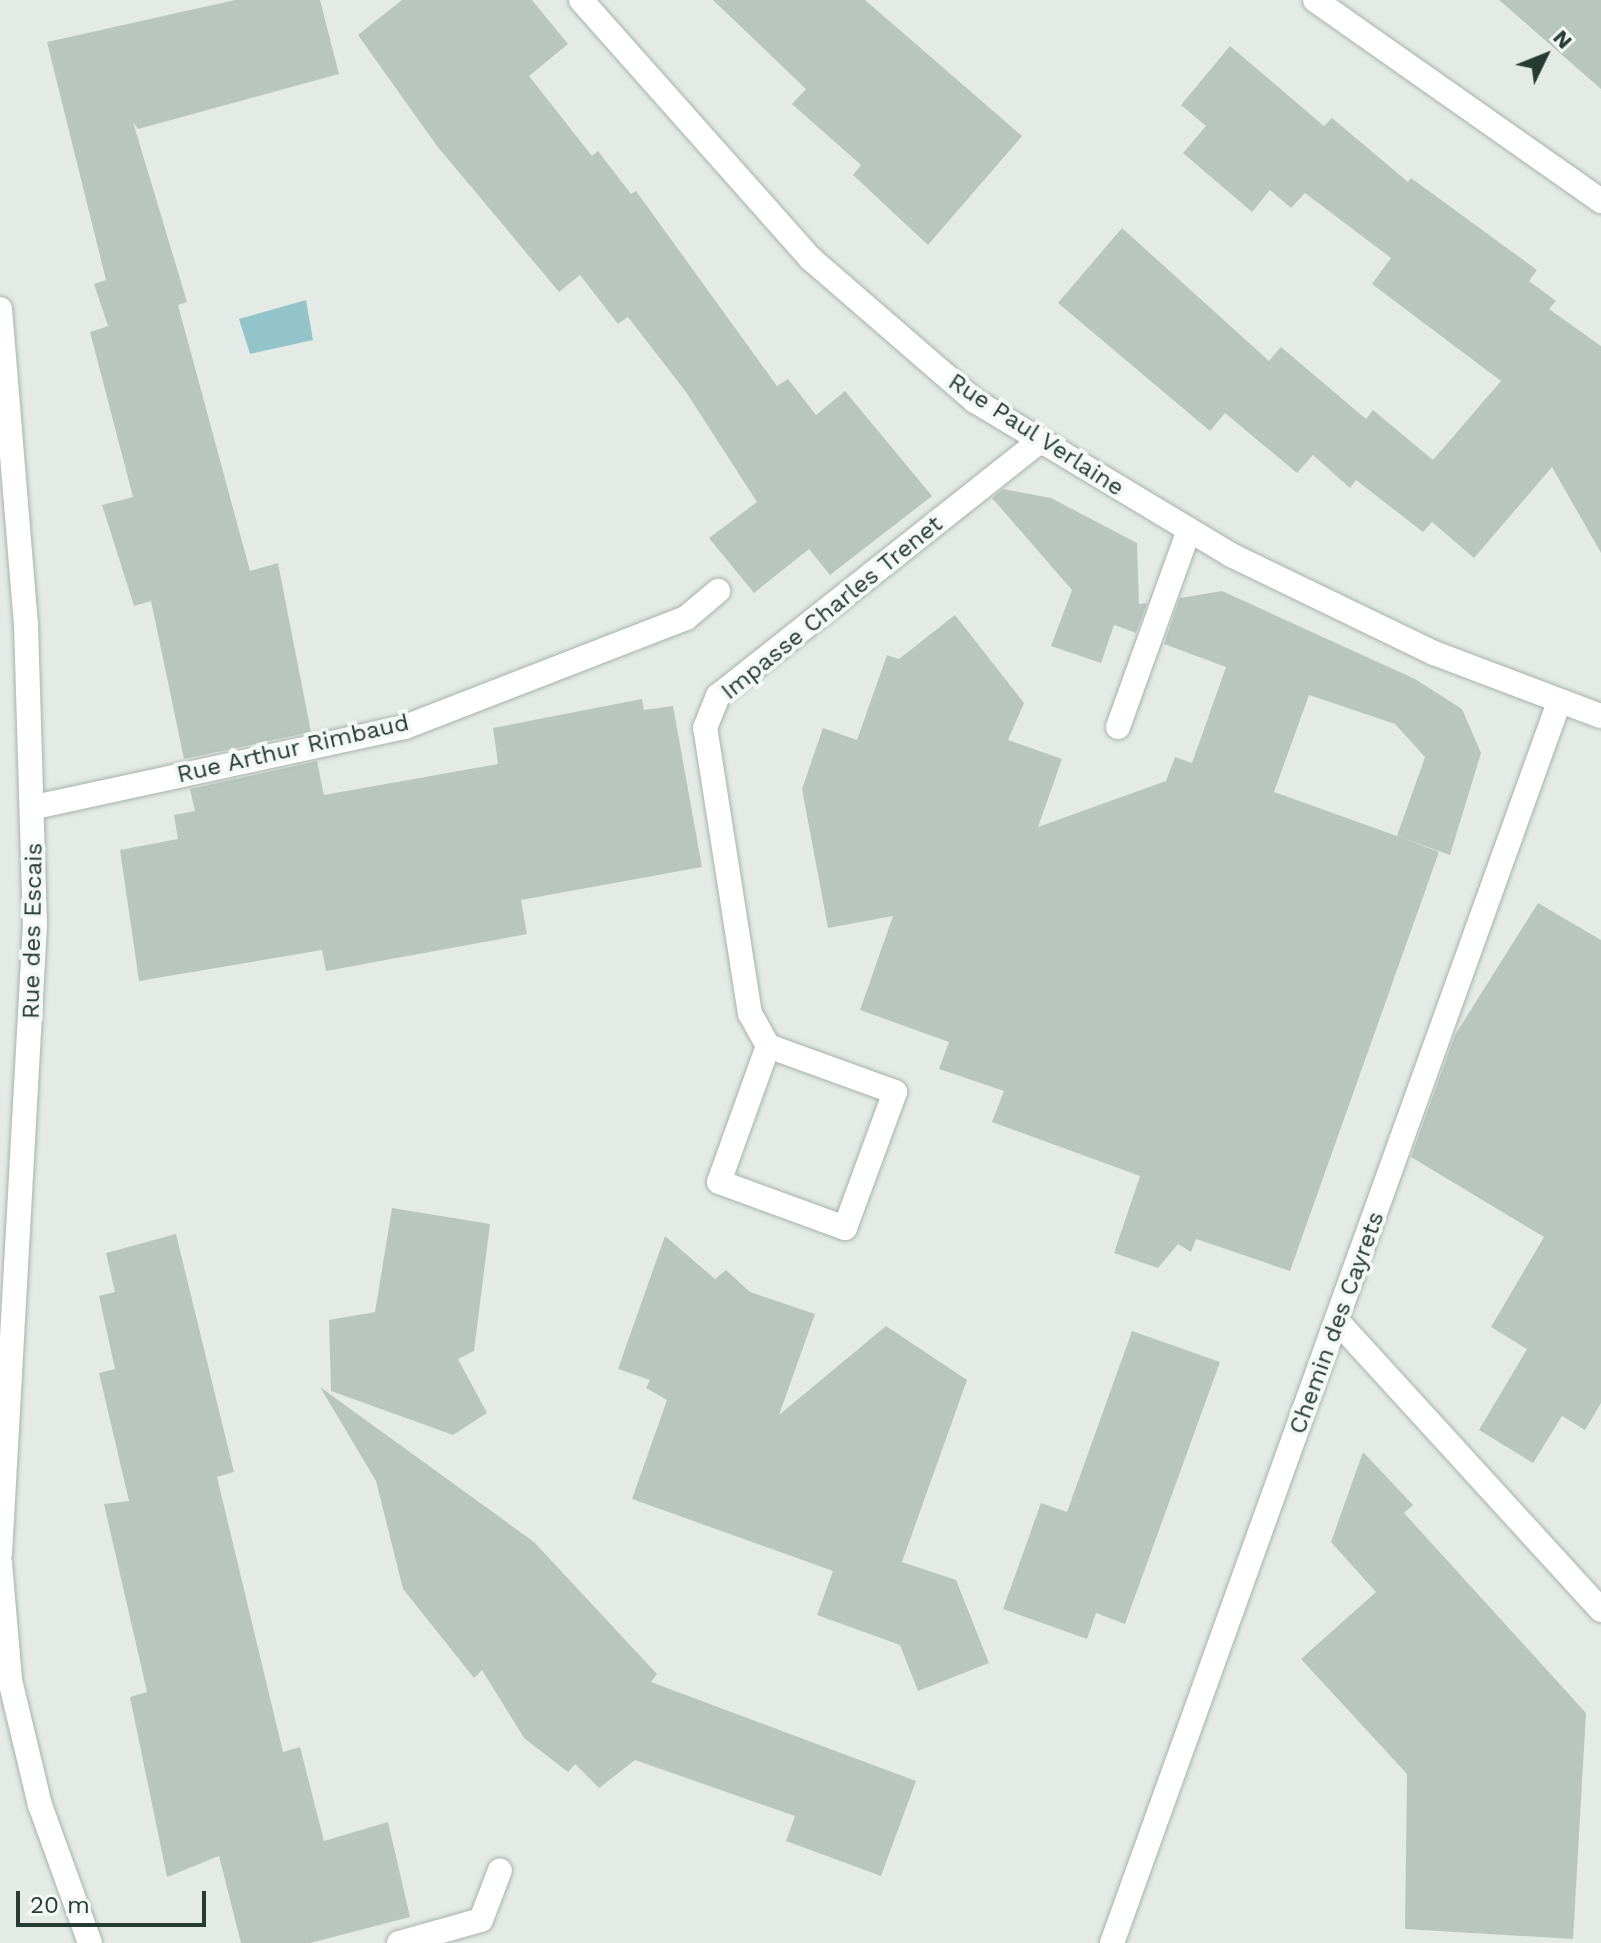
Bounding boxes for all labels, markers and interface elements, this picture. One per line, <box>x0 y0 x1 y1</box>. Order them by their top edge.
north arrow <box>1505 16 1585 96</box>
text: N <box>1548 25 1578 54</box>
street label: Rue Paul Verlaine <box>942 367 1130 503</box>
street label: Impasse Charles Trenet <box>715 510 949 706</box>
street label: Rue Arthur Rimbaud <box>173 708 413 790</box>
street label: Rue des Escais <box>17 843 49 1019</box>
street label: Chemin des Cayrets <box>1283 1208 1391 1438</box>
scale bar <box>20 1875 210 1925</box>
text: 20 m <box>30 1891 90 1919</box>

